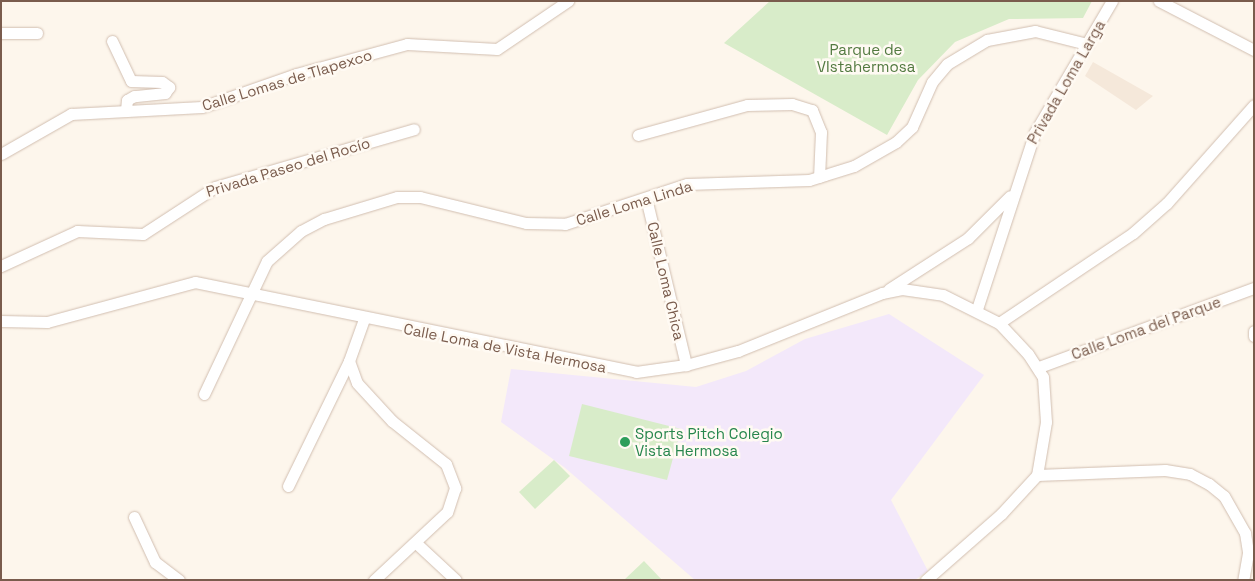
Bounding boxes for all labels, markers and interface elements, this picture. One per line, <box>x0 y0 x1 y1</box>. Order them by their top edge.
street label: Privada Loma Larga <box>1023 17 1109 147</box>
park label: Parque de VIstahermosa <box>817 40 915 75</box>
street label: Calle Lomas de Tlapexco <box>200 45 374 115</box>
street label: Privada Paseo del Rocío <box>204 133 372 201</box>
street label: Calle Loma Linda <box>574 177 694 229</box>
street label: Calle Loma Chica <box>644 220 688 342</box>
street label: Calle Loma del Parque <box>1069 293 1223 363</box>
street label: Calle Loma de Vista Hermosa <box>402 319 608 377</box>
place label: Sports Pitch Colegio Vista Hermosa <box>635 424 783 459</box>
marker: Sports Pitch Colegio Vista Hermosa <box>619 436 631 448</box>

